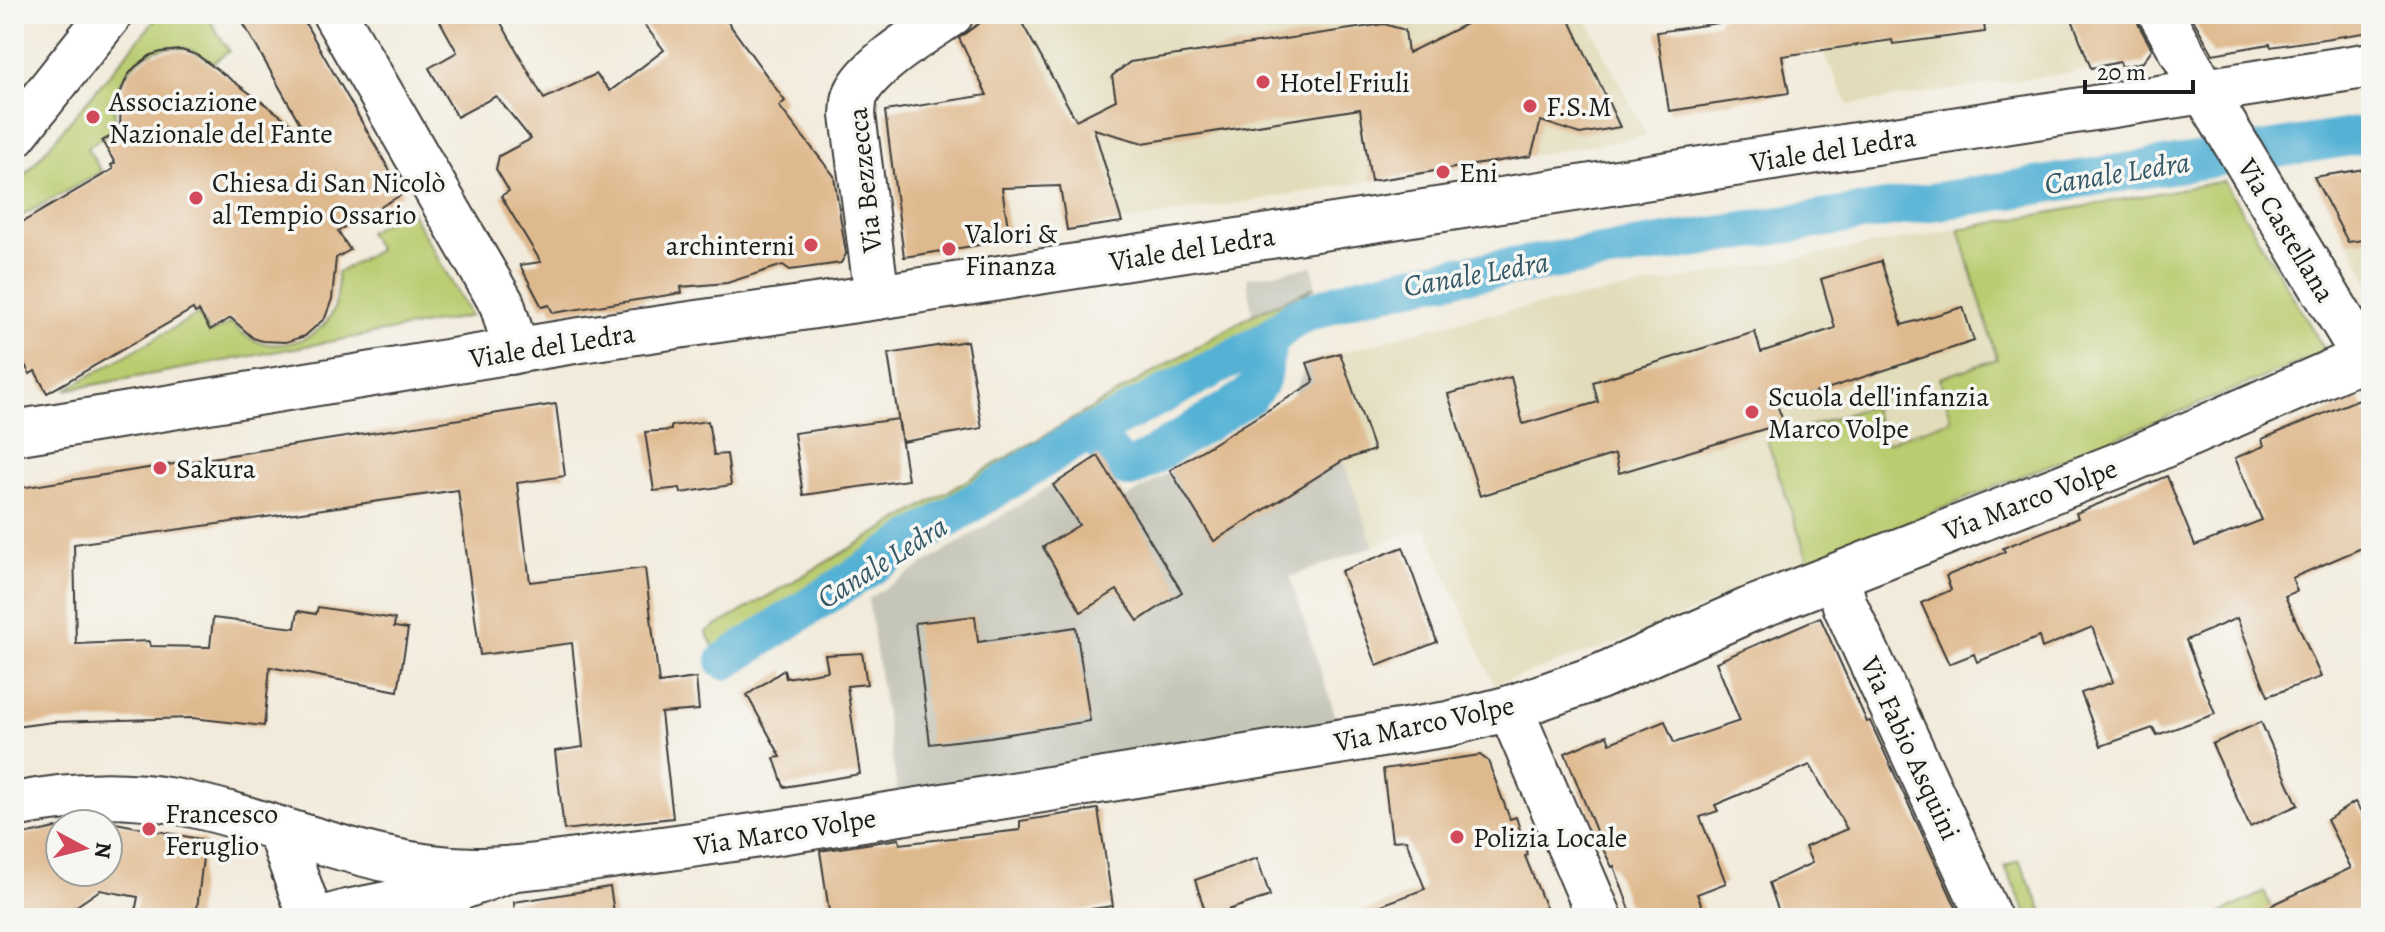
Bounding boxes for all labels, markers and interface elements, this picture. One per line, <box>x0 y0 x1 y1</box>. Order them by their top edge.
scale bar <box>2085 44 2193 94</box>
text: 20 m <box>2097 56 2146 88</box>
place label: Hotel Friuli <box>1279 64 1410 102</box>
marker: Hotel Friuli <box>1254 73 1272 91</box>
place label: Associazione Nazionale del Fante <box>108 83 333 153</box>
place label: F.S.M <box>1546 88 1612 126</box>
marker: F.S.M <box>1521 97 1539 115</box>
street label: Via Bezzecca <box>838 105 892 255</box>
marker: Associazione Nazionale del Fante <box>84 108 102 126</box>
street label: Viale del Ledra <box>1747 118 1919 182</box>
water label: Canale Ledra <box>2042 142 2193 204</box>
street label: Via Castellana <box>2228 151 2344 309</box>
place label: Eni <box>1459 154 1498 192</box>
marker: Eni <box>1434 163 1452 181</box>
place label: Chiesa di San Nicolò al Tempio Ossario <box>212 164 445 234</box>
marker: Chiesa di San Nicolò al Tempio Ossario <box>187 189 205 207</box>
place label: Valori & Finanza <box>964 215 1058 285</box>
street label: Viale del Ledra <box>1106 217 1278 281</box>
place label: archinterni <box>666 227 795 265</box>
marker: archinterni <box>802 236 820 254</box>
marker: Valori & Finanza <box>940 240 958 258</box>
water label: Canale Ledra <box>1400 242 1552 306</box>
street label: Viale del Ledra <box>466 314 638 378</box>
place label: Scuola dell'infanzia Marco Volpe <box>1768 378 1989 448</box>
marker: Scuola dell'infanzia Marco Volpe <box>1743 403 1761 421</box>
street label: Via Marco Volpe <box>1937 449 2123 551</box>
place label: Sakura <box>176 450 256 488</box>
marker: Sakura <box>151 459 169 477</box>
water label: Canale Ledra <box>809 506 955 618</box>
street label: Via Fabio Asquini <box>1850 650 1969 846</box>
street label: Via Marco Volpe <box>1330 686 1518 762</box>
place label: Francesco Feruglio <box>165 795 278 865</box>
street label: Via Marco Volpe <box>691 799 879 865</box>
north arrow <box>44 808 124 888</box>
place label: Polizia Locale <box>1473 819 1627 857</box>
marker: Francesco Feruglio <box>140 820 158 838</box>
marker: Polizia Locale <box>1448 828 1466 846</box>
text: N <box>87 841 119 860</box>

